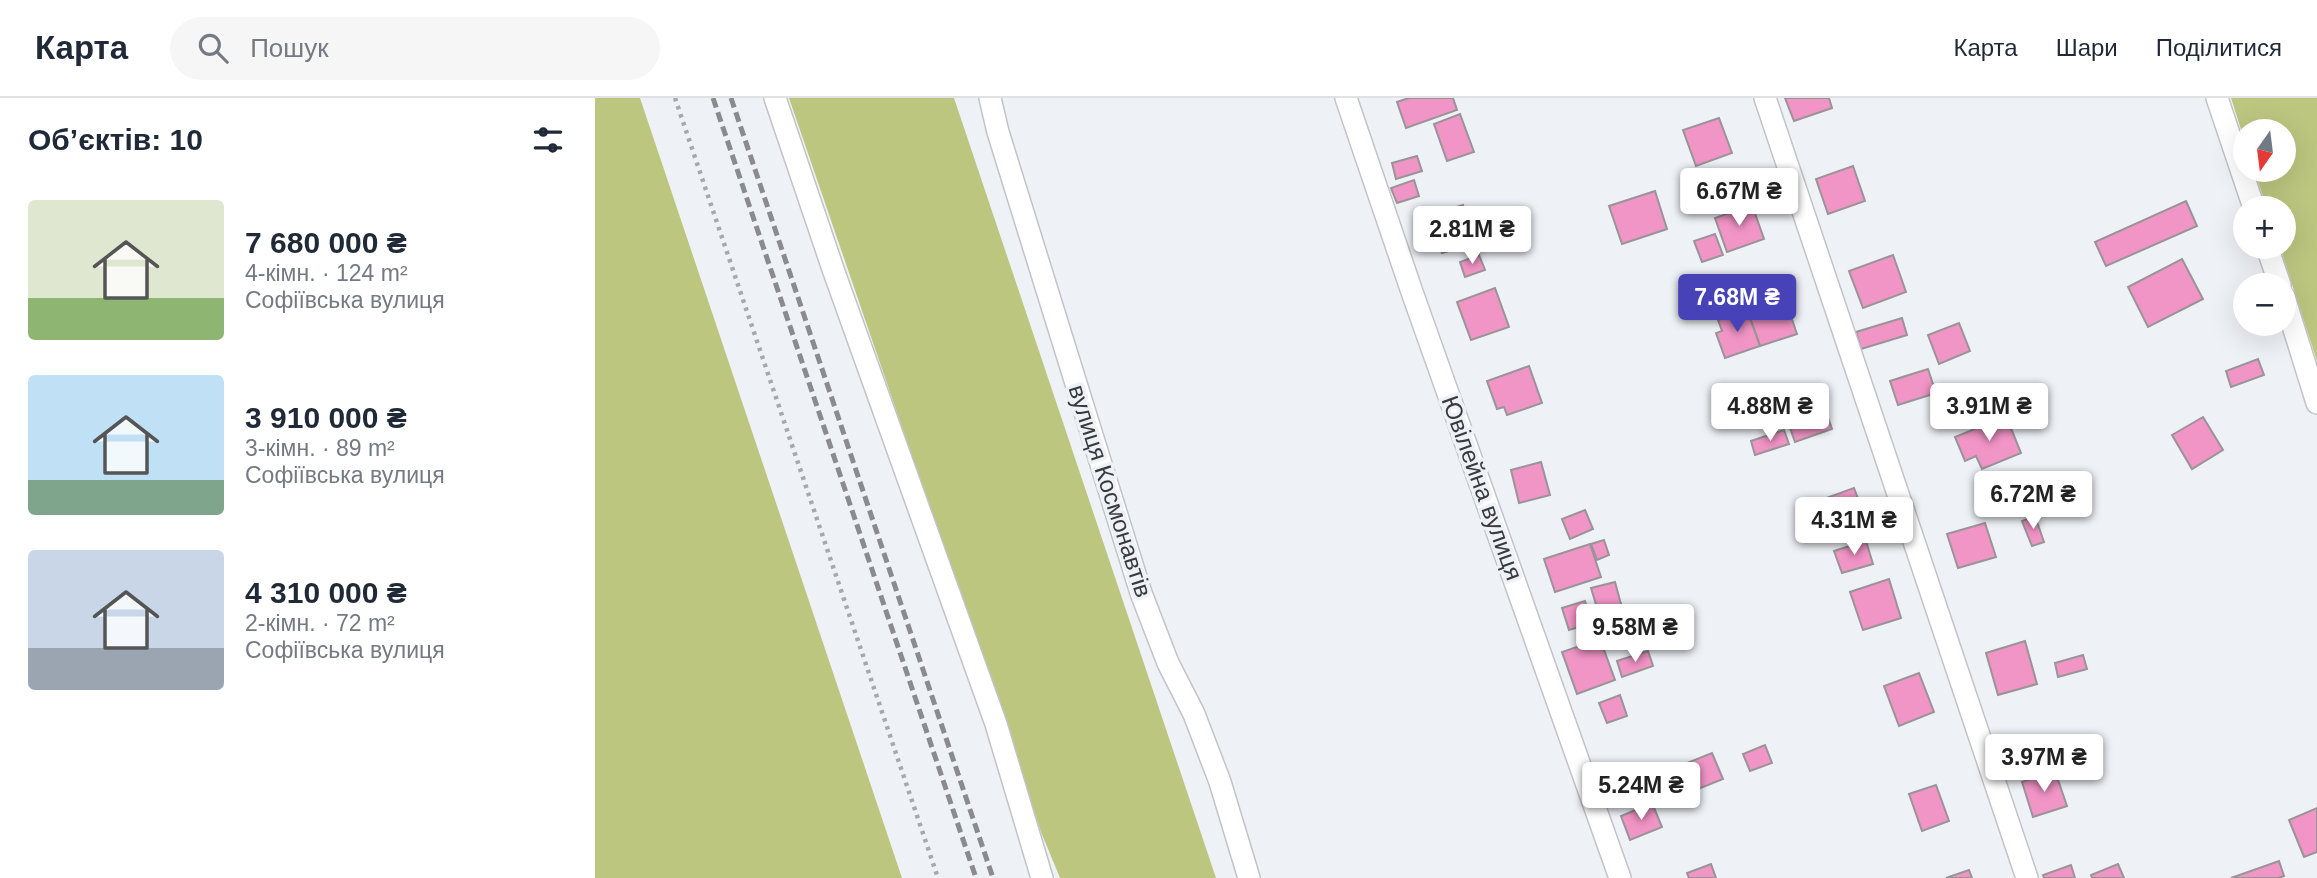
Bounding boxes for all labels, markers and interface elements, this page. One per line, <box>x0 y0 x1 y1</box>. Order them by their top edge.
search box <box>170 17 660 80</box>
text: Карта <box>35 29 128 66</box>
icon: search <box>194 29 232 67</box>
text: Пошук <box>250 33 329 63</box>
text: Карта <box>1953 34 2018 61</box>
text: Шари <box>2056 34 2118 61</box>
text: Поділитися <box>2156 34 2282 61</box>
north arrow <box>2233 119 2296 182</box>
map controls <box>2233 119 2296 336</box>
icon: filters <box>529 121 567 159</box>
text: Об’єктів: 10 <box>28 123 203 156</box>
pin: 6.67M ₴ <box>1674 169 1804 228</box>
text: 6.67M ₴ <box>1696 178 1782 204</box>
button: + <box>2233 196 2296 259</box>
pin: 2.81M ₴ <box>1407 206 1537 266</box>
text: 2.81M ₴ <box>1429 216 1515 242</box>
text: 7 680 000 ₴ <box>245 226 407 259</box>
icon: home <box>84 228 168 312</box>
text: 4-кімн. · 124 m² <box>245 260 408 286</box>
button: − <box>2233 273 2296 336</box>
pin: 7.68M ₴ <box>1672 274 1802 334</box>
text: 7.68M ₴ <box>1694 284 1780 310</box>
text: Софіївська вулиця <box>245 287 445 313</box>
street label: вулиця Космонавтів <box>1063 381 1158 600</box>
pin: 4.88M ₴ <box>1705 384 1835 443</box>
pin: 3.91M ₴ <box>1924 384 2054 443</box>
street label: Ювілейна вулиця <box>1437 392 1528 584</box>
text: 4.88M ₴ <box>1727 393 1813 419</box>
text: 3.91M ₴ <box>1946 393 2032 419</box>
text: 3 910 000 ₴ <box>245 401 407 434</box>
icon: home <box>84 403 168 487</box>
text: 3-кімн. · 89 m² <box>245 435 395 461</box>
text: Софіївська вулиця <box>245 462 445 488</box>
pin: 6.72M ₴ <box>1968 472 2098 531</box>
text: 6.72M ₴ <box>1990 481 2076 507</box>
pin: 4.31M ₴ <box>1789 498 1919 557</box>
text: 4.31M ₴ <box>1811 507 1897 533</box>
text: 4 310 000 ₴ <box>245 576 407 609</box>
icon: home <box>84 578 168 662</box>
pin: 9.58M ₴ <box>1570 604 1700 664</box>
text: 2-кімн. · 72 m² <box>245 610 395 636</box>
text: 9.58M ₴ <box>1592 614 1678 640</box>
text: Софіївська вулиця <box>245 637 445 663</box>
pin: 3.97M ₴ <box>1979 734 2109 794</box>
text: 3.97M ₴ <box>2001 744 2087 770</box>
pin: 5.24M ₴ <box>1576 762 1706 822</box>
text: 5.24M ₴ <box>1598 772 1684 798</box>

